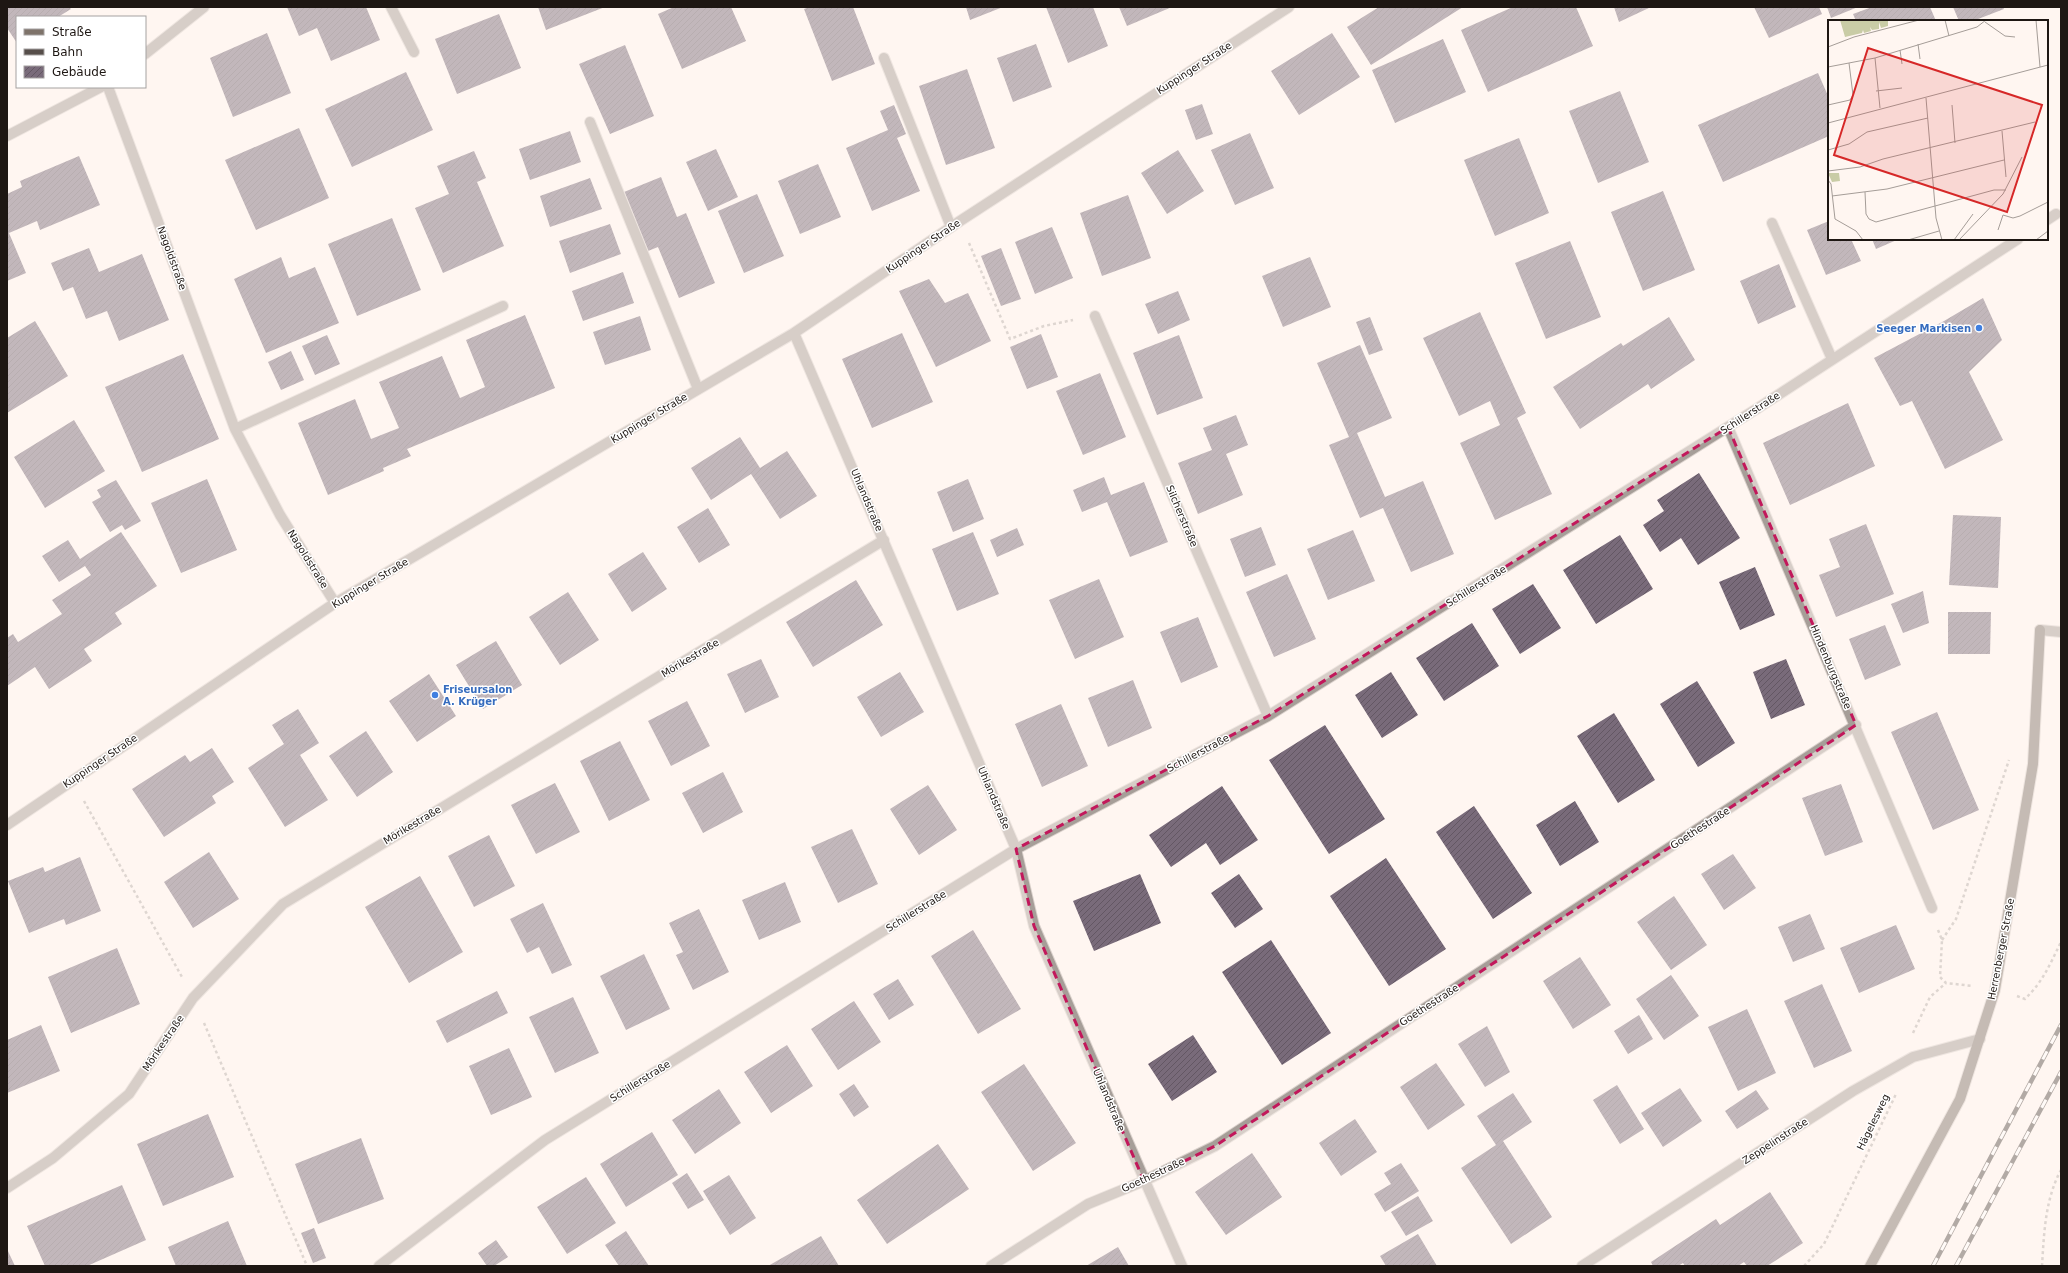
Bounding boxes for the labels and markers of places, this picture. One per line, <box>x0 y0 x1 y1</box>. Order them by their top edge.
place label: Seeger Markisen <box>1876 323 1971 334</box>
marker: Seeger Markisen <box>1974 323 1984 333</box>
place label: Friseursalon A. Krüger <box>443 684 512 707</box>
marker: Friseursalon A. Krüger <box>430 690 440 700</box>

